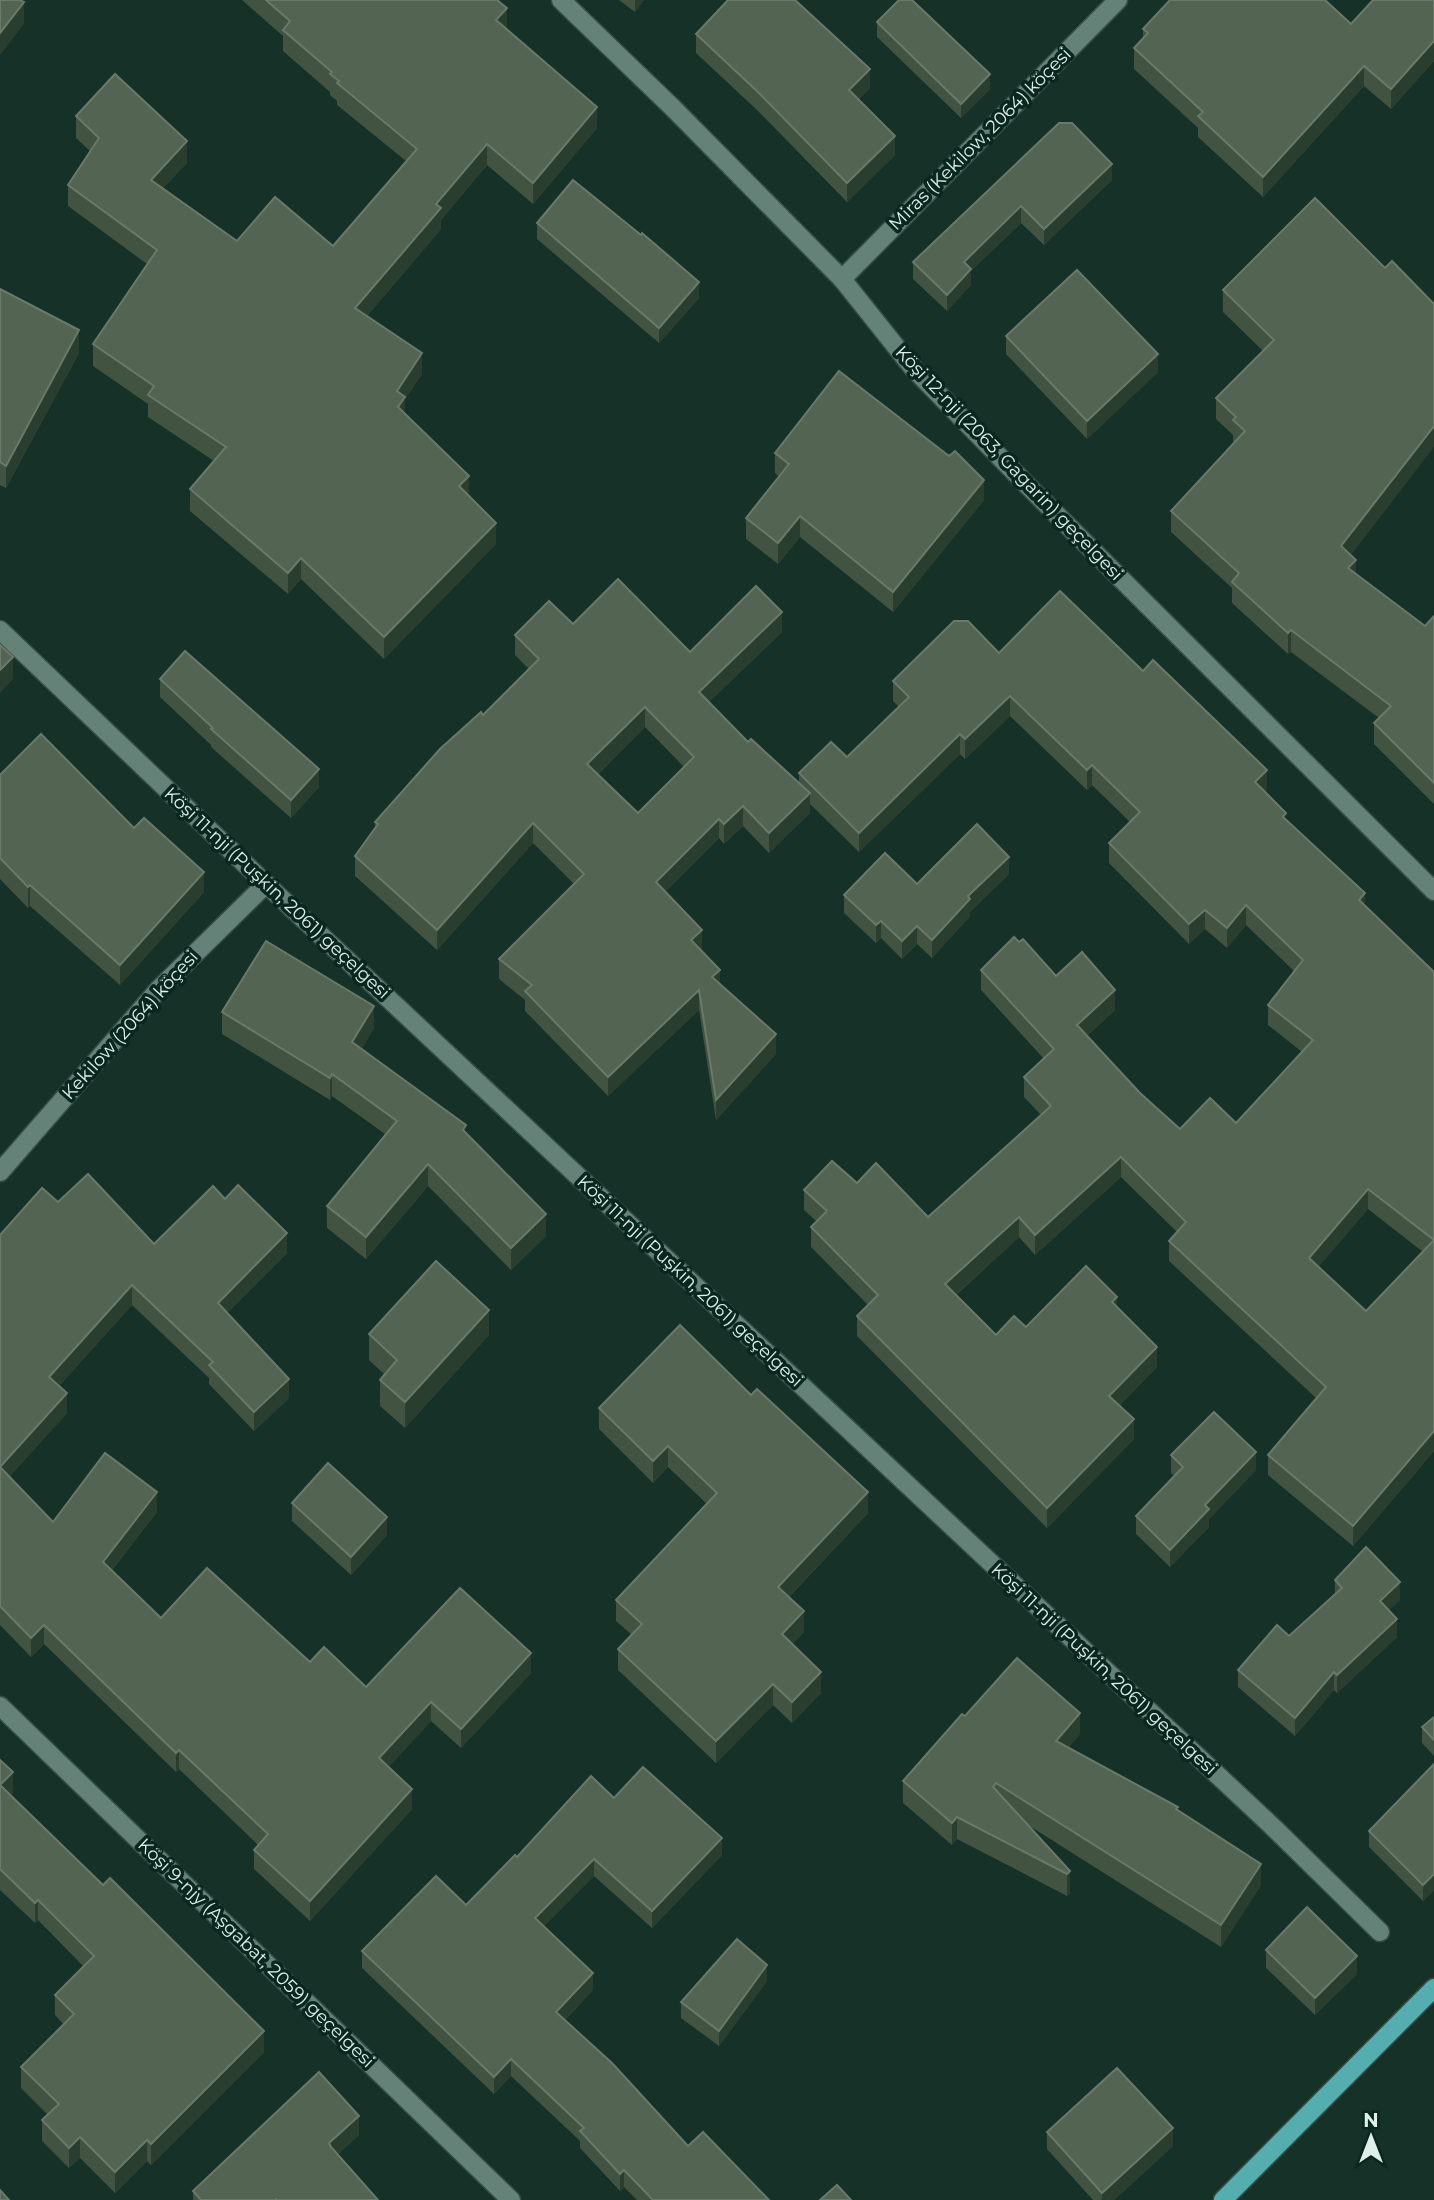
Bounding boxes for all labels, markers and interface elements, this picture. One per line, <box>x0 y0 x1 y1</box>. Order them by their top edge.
street label: Miras (Kekilow, 2064) köçesi <box>884 43 1076 235</box>
street label: Köşi 12-nji (2063, Gagarin) geçelgesi <box>891 341 1127 585</box>
street label: Köşi 11-nji (Puşkin, 2061) geçelgesi <box>160 782 394 1004</box>
street label: Kekilow (2064) köçesi <box>57 946 203 1104</box>
street label: Köşi 11-nji (Puşkin, 2061) geçelgesi <box>573 1170 807 1392</box>
street label: Köşi 11-nji (Puşkin, 2061) geçelgesi <box>987 1558 1221 1780</box>
street label: Köşi 9-njy (Aşgabat, 2059) geçelgesi <box>133 1834 379 2072</box>
north arrow <box>1336 2102 1406 2172</box>
text: N <box>1363 2109 1379 2132</box>

